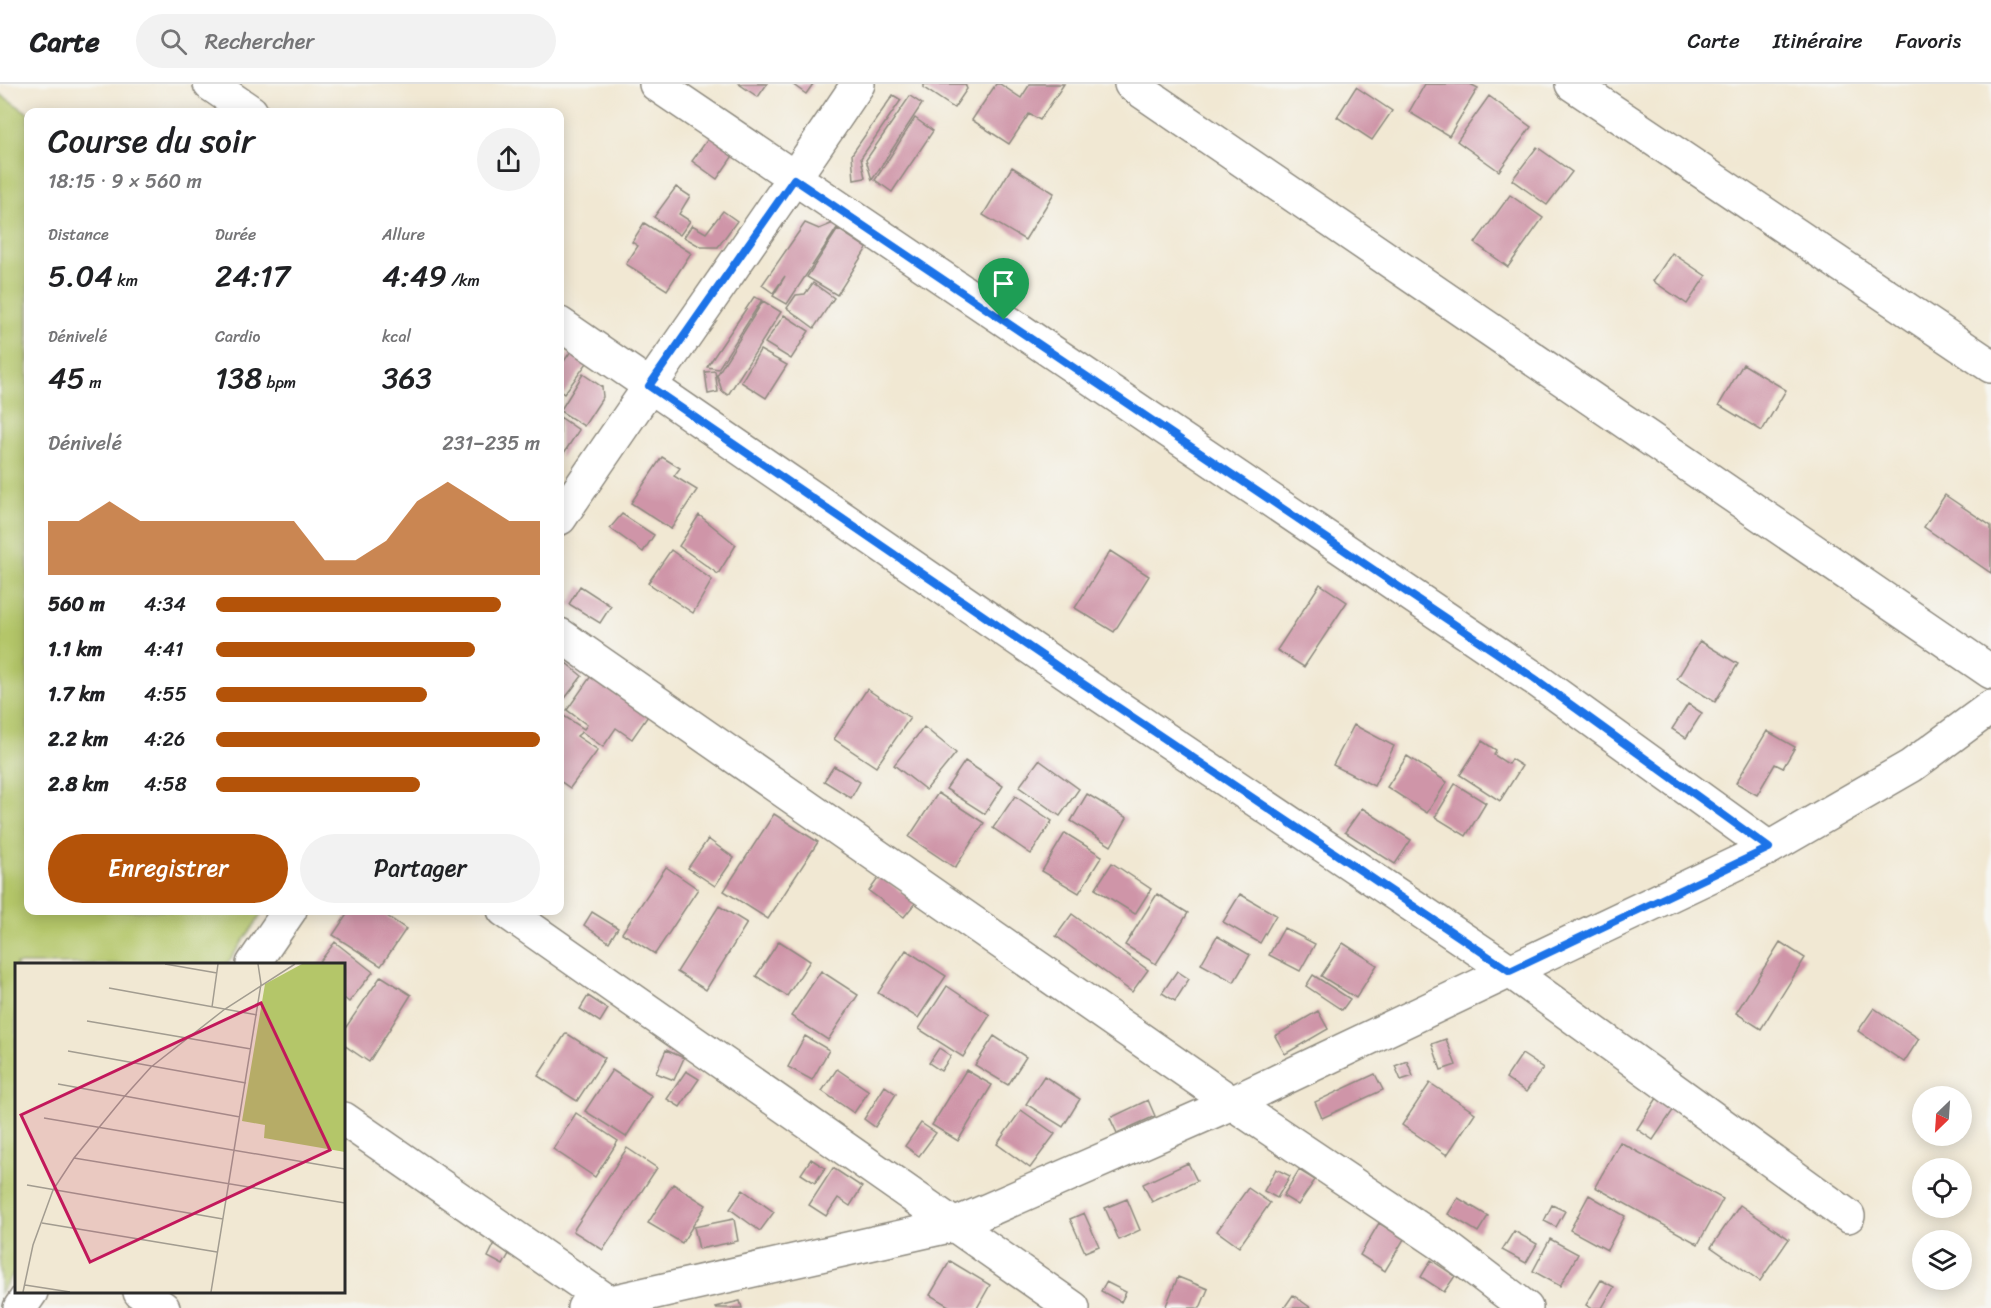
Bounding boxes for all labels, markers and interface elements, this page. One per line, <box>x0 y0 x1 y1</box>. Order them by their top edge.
search box <box>136 14 556 68</box>
text: Carte <box>30 17 100 66</box>
text: Rechercher <box>205 22 314 61</box>
text: Carte <box>1688 22 1740 60</box>
text: Itinéraire <box>1773 22 1863 60</box>
text: Favoris <box>1896 22 1961 60</box>
icon: search <box>157 25 190 58</box>
text: Course du soir <box>48 112 254 170</box>
button: share <box>477 128 540 191</box>
text: 18:15 · 9 × 560 m <box>48 164 202 199</box>
text: Distance <box>48 220 109 249</box>
text: Durée <box>215 220 256 249</box>
text: Allure <box>382 220 425 249</box>
text: 5.04 <box>48 249 113 303</box>
text: 24:17 <box>215 249 290 303</box>
text: 4:49 <box>382 249 447 303</box>
pin <box>978 258 1029 320</box>
text: km <box>113 266 138 295</box>
text: /km <box>447 266 480 295</box>
icon: arrive <box>987 267 1020 300</box>
text: Dénivelé <box>48 322 107 351</box>
text: Cardio <box>215 322 260 351</box>
text: kcal <box>382 322 411 351</box>
text: 45 <box>48 351 85 405</box>
text: 138 <box>215 351 262 405</box>
text: 363 <box>382 351 432 405</box>
text: m <box>85 368 102 397</box>
text: bpm <box>262 368 296 397</box>
text: Dénivelé <box>48 426 122 461</box>
text: 231–235 m <box>442 426 540 461</box>
text: 560 m <box>48 587 105 622</box>
text: 4:34 <box>144 587 186 622</box>
text: 1.1 km <box>48 632 102 667</box>
text: 4:41 <box>144 632 184 667</box>
text: 1.7 km <box>48 677 105 712</box>
text: 4:55 <box>144 677 187 712</box>
text: 2.2 km <box>48 722 108 757</box>
text: 4:26 <box>144 722 185 757</box>
text: 2.8 km <box>48 767 109 802</box>
text: 4:58 <box>144 767 187 802</box>
button: Enregistrer <box>48 834 288 903</box>
button: Partager <box>300 834 540 903</box>
inset map <box>15 963 345 1293</box>
north arrow <box>1912 1086 1972 1146</box>
map controls <box>1912 1086 1972 1290</box>
button: locate <box>1912 1158 1972 1218</box>
button: layers <box>1912 1230 1972 1290</box>

